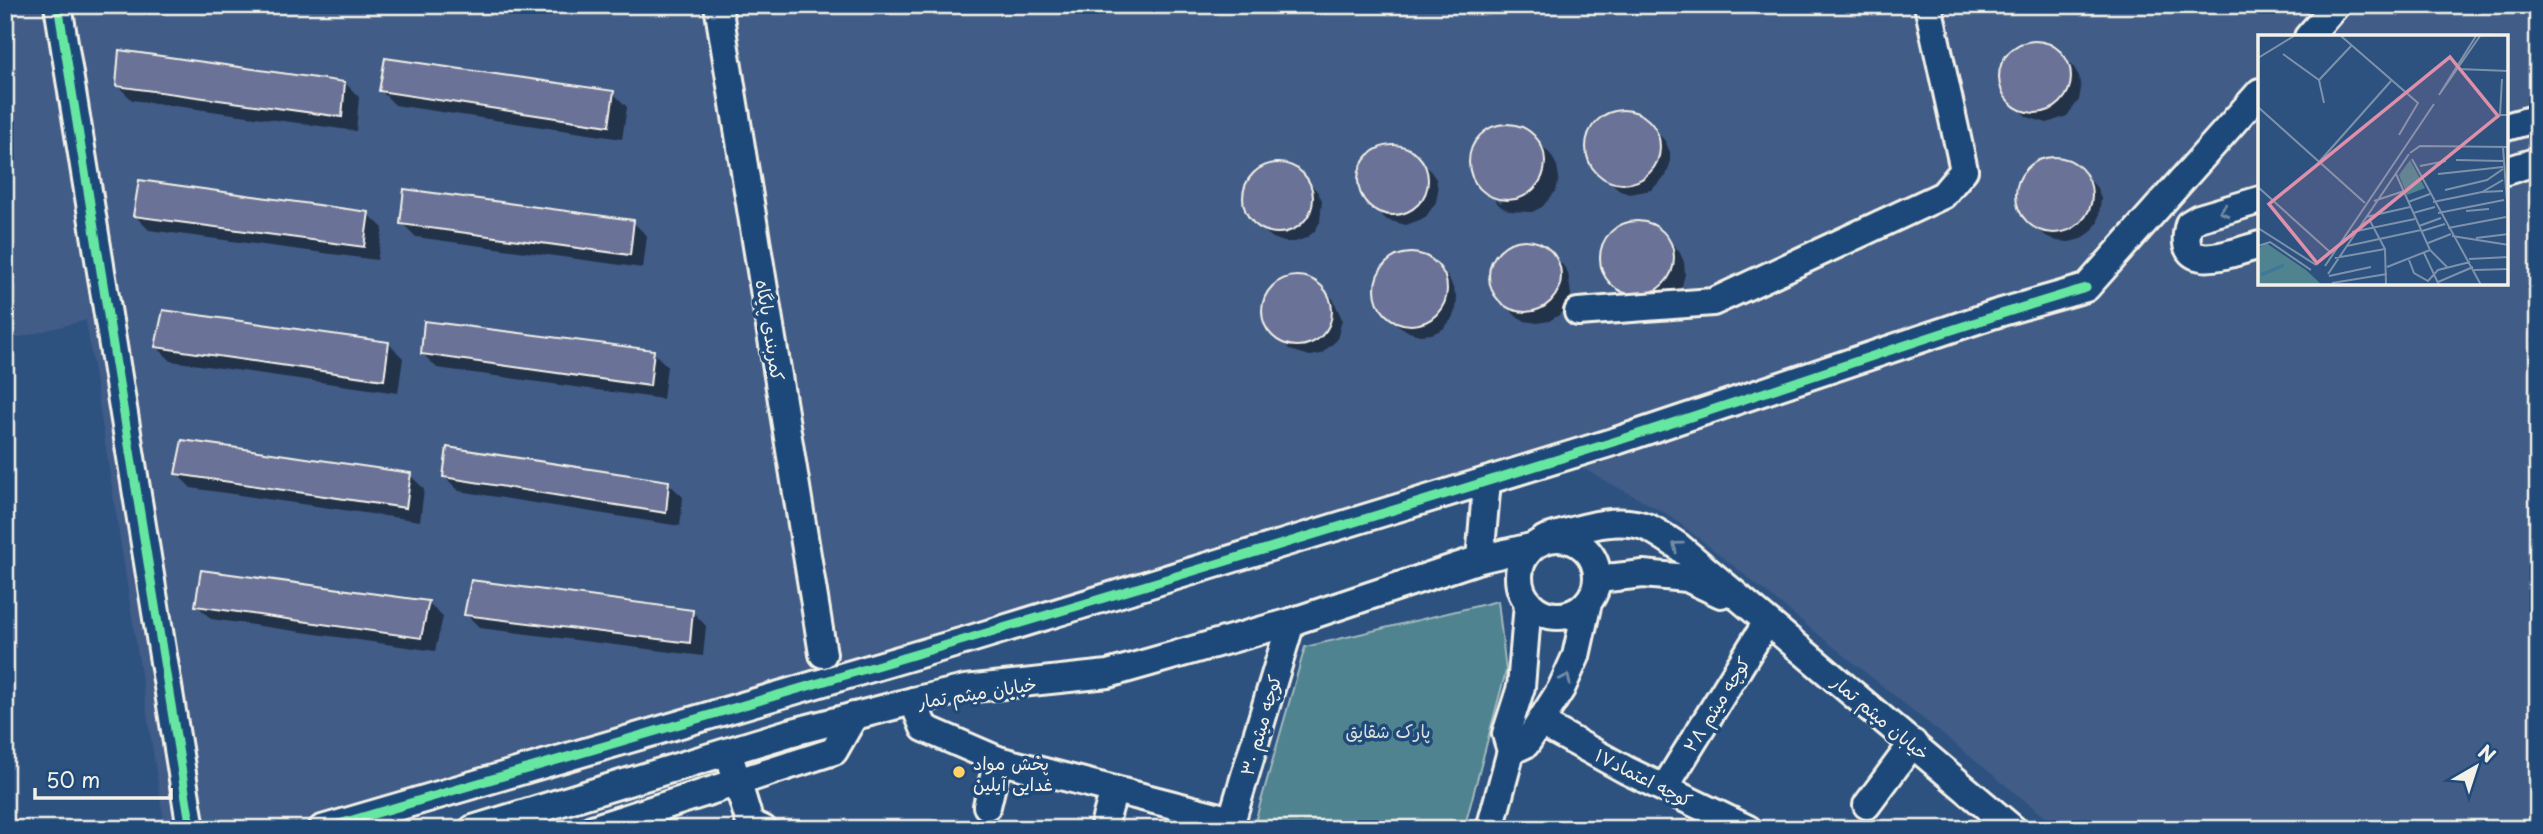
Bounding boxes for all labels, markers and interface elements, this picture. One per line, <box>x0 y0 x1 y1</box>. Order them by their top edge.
inset map <box>2258 35 2508 285</box>
one-way arrow <box>2218 202 2230 217</box>
street label: کمربندی پایگاه <box>750 277 792 383</box>
one-way arrow <box>1672 542 1685 555</box>
street label: کوچه میثم ۲۸ <box>1676 651 1758 758</box>
street label: خیابان میثم تمار <box>1824 667 1936 767</box>
street label: خیابان میثم تمار <box>915 669 1039 717</box>
street label: کوچه میثم ۳۰ <box>1233 671 1289 779</box>
one-way arrow <box>1557 674 1571 686</box>
park label: پارک شقایق <box>1345 717 1431 744</box>
north arrow <box>2442 732 2512 802</box>
text: N <box>2473 737 2502 769</box>
street label: کوچه اعتماد۱۷ <box>1591 741 1698 813</box>
place label: پخش مواد غدایی آیلین <box>973 749 1053 797</box>
scale bar <box>35 757 172 801</box>
text: 50 m <box>46 763 100 795</box>
marker: پخش مواد غدایی آیلین <box>951 764 967 780</box>

